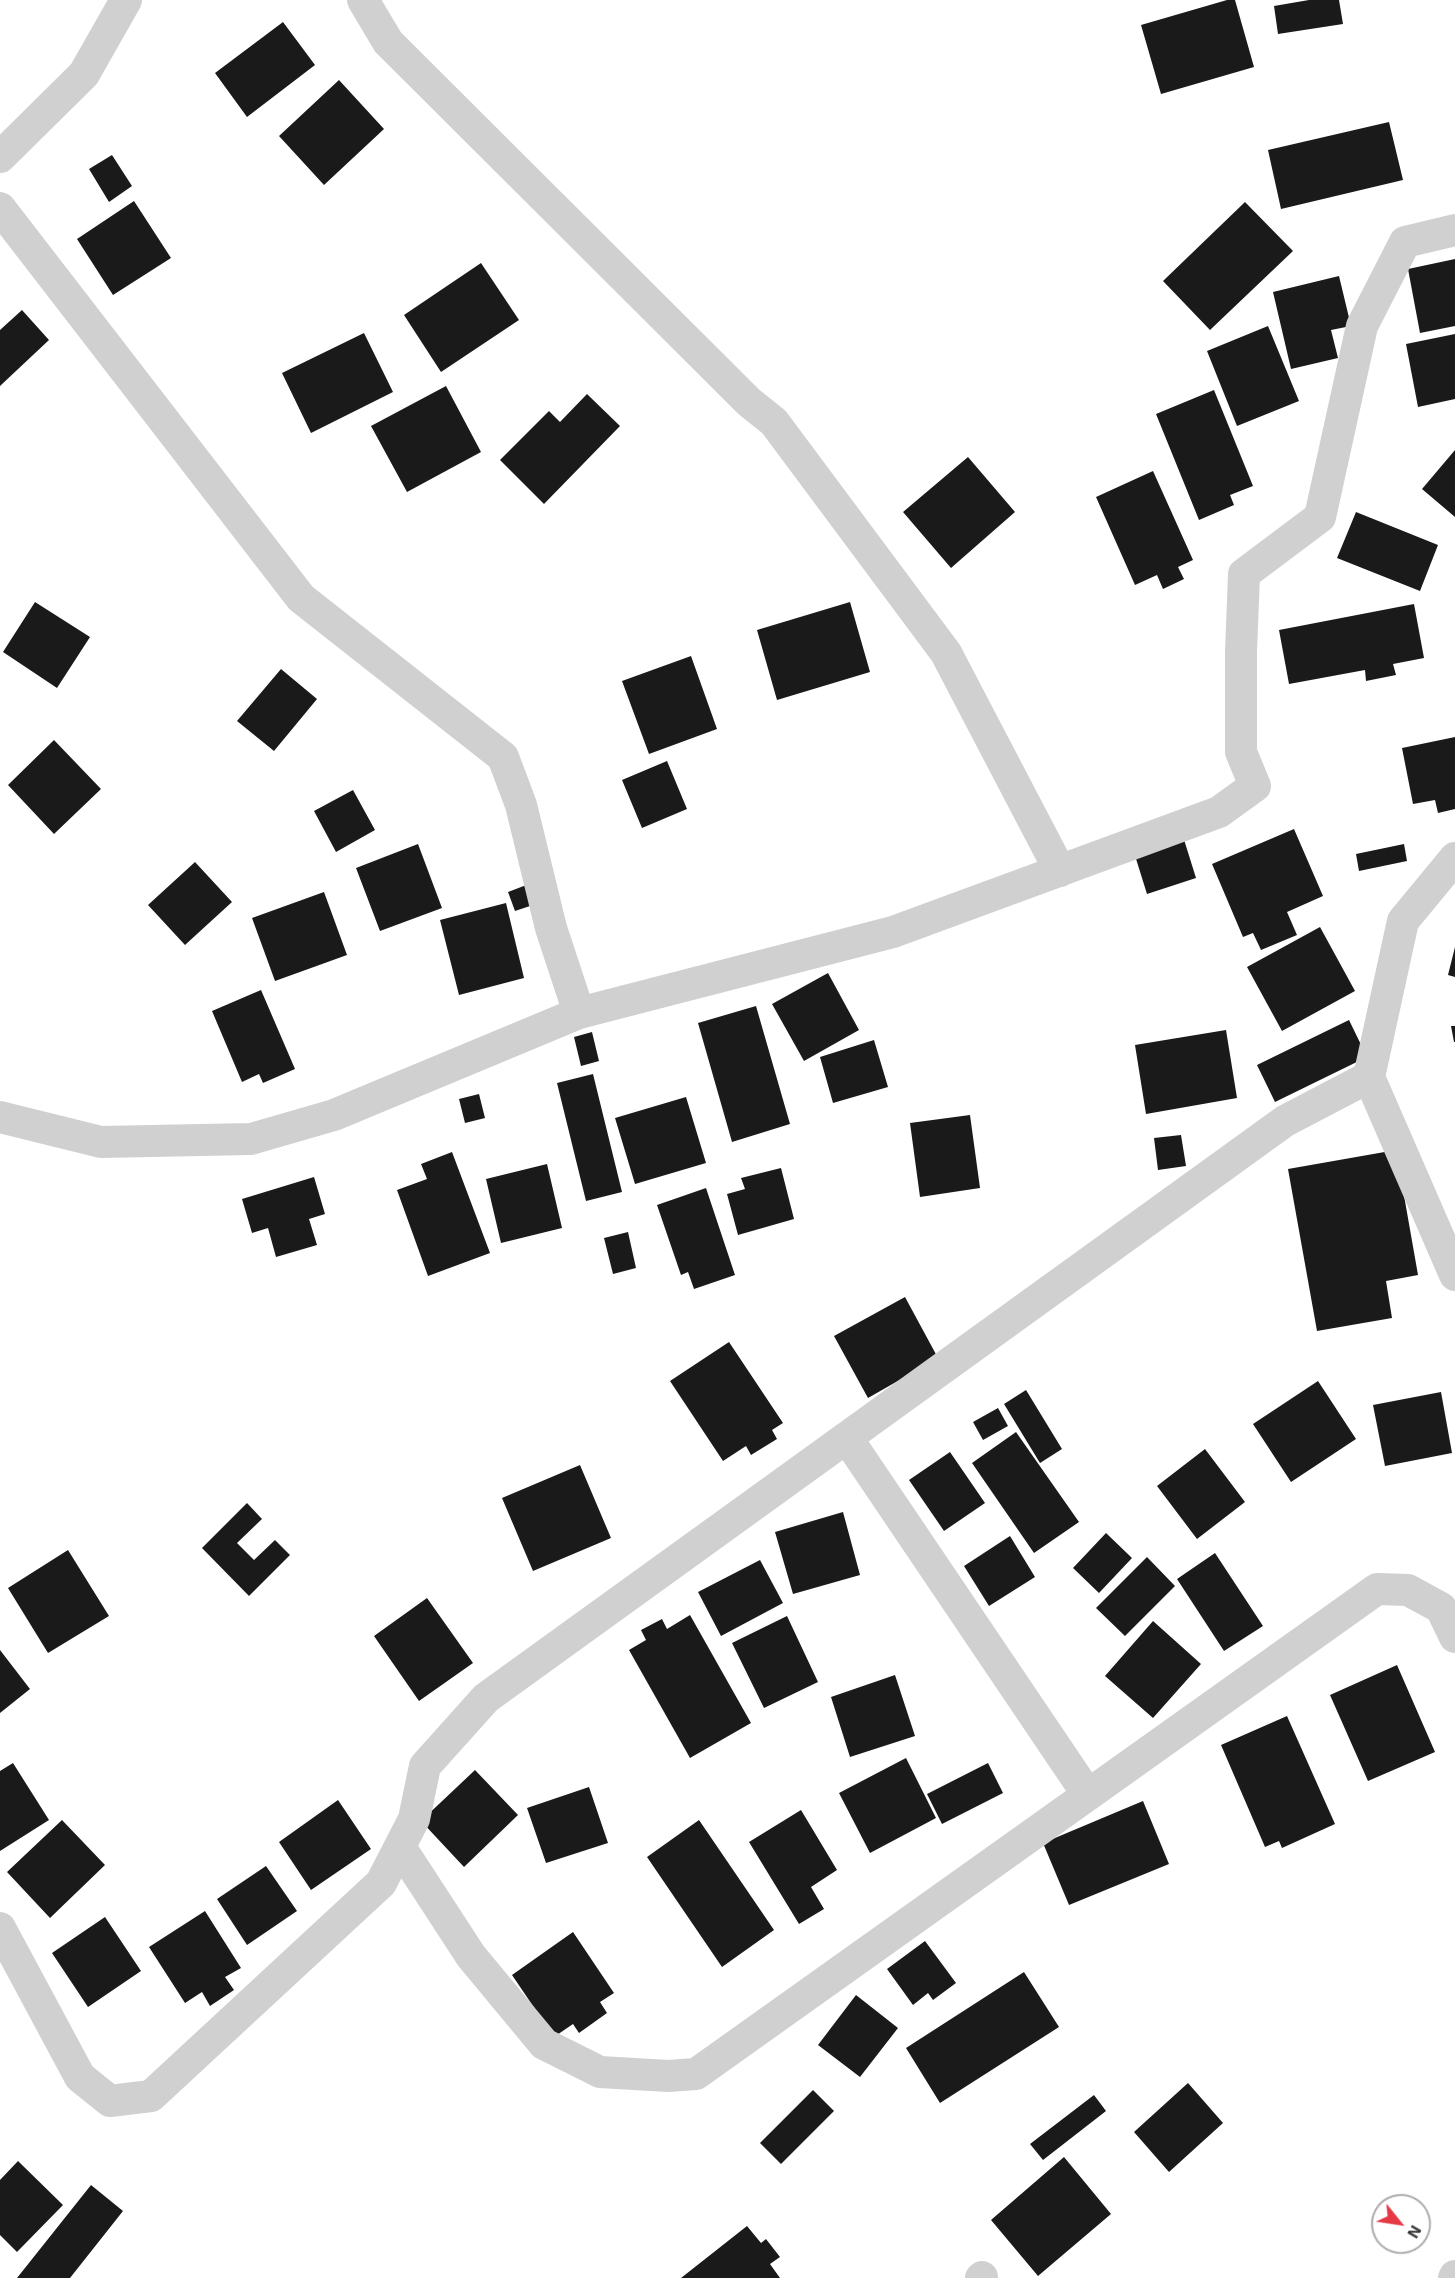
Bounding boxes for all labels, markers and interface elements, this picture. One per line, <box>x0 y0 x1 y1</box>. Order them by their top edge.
north arrow <box>1371 2194 1431 2254</box>
text: N <box>1404 2222 1426 2242</box>

